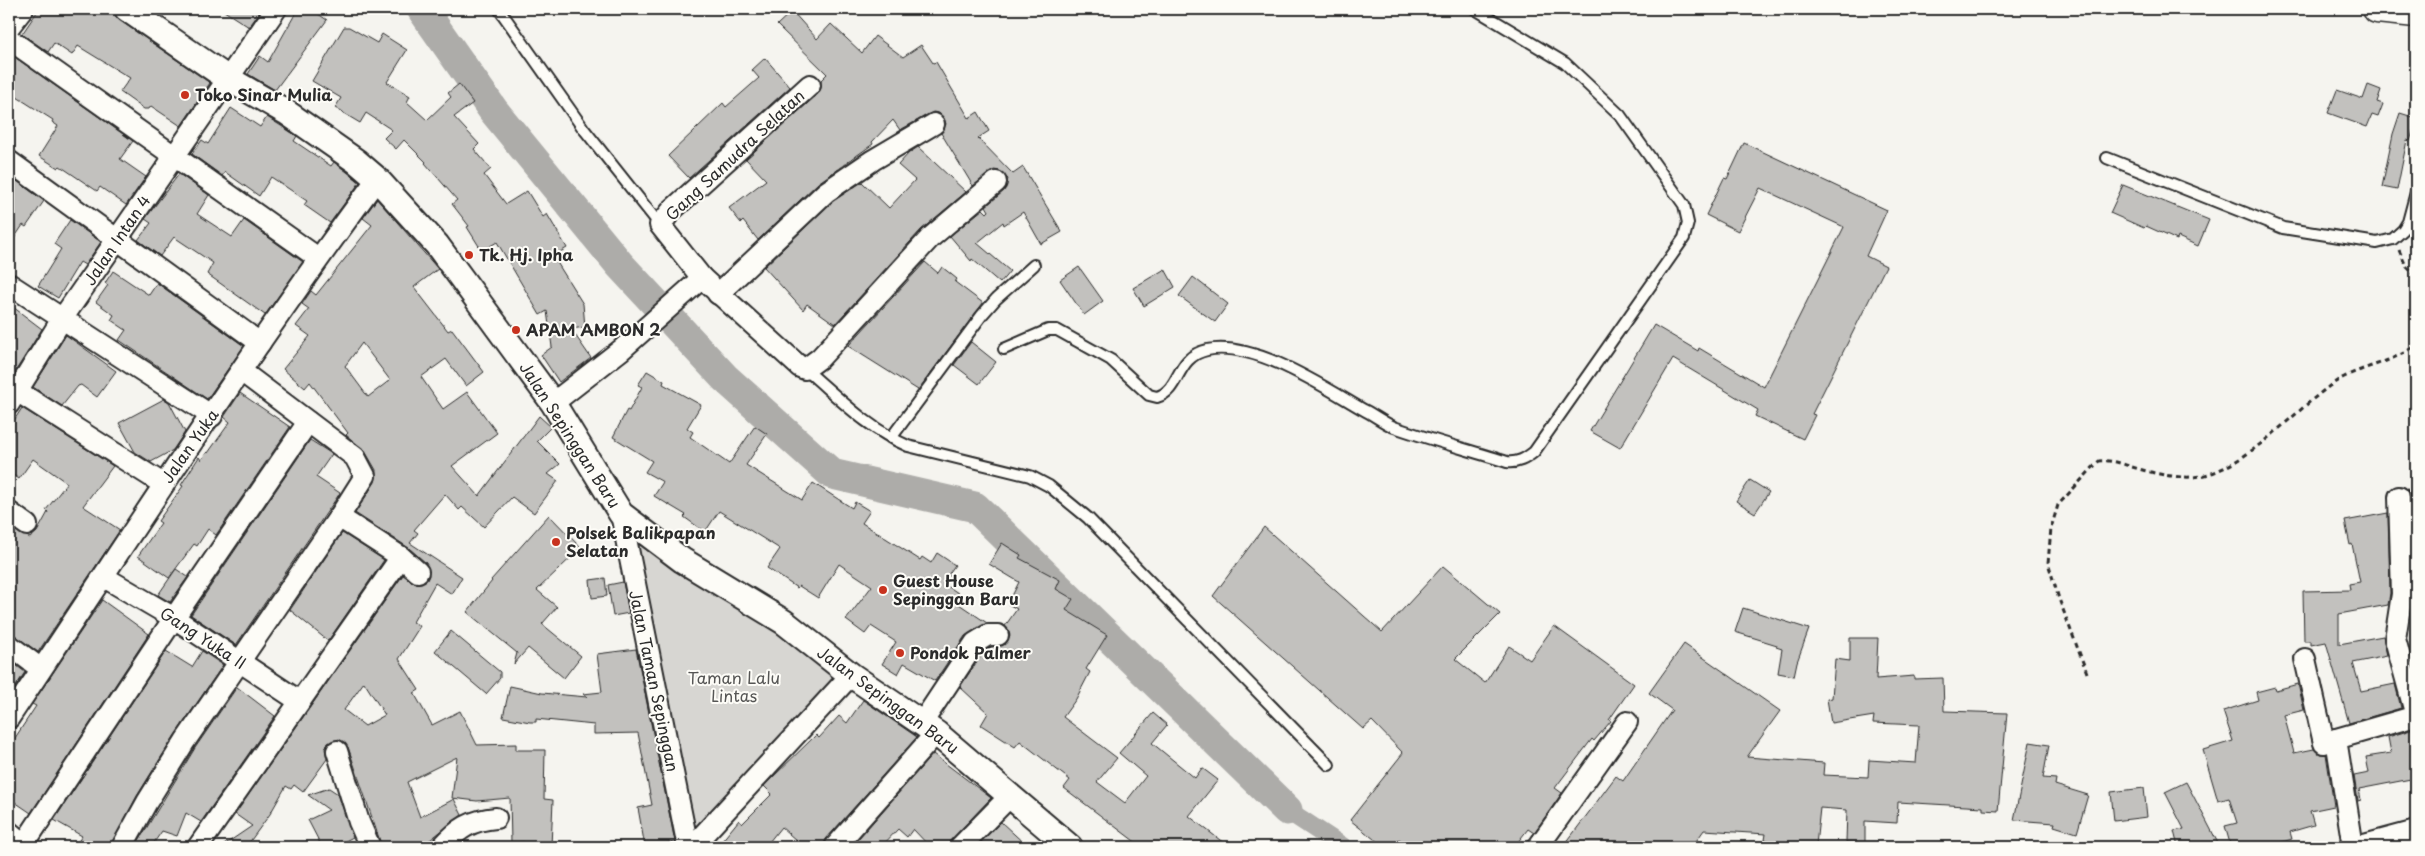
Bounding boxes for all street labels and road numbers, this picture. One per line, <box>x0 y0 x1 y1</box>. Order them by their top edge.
street label: Gang Samudra Selatan <box>659 83 809 225</box>
street label: Jalan Intan 4 <box>77 189 155 290</box>
street label: Jalan Sepinggan Baru <box>514 357 627 512</box>
street label: Jalan Yuka <box>155 403 224 487</box>
street label: Jalan Taman Sepinggan <box>624 588 686 774</box>
street label: Gang Yuka II <box>156 600 251 674</box>
street label: Jalan Sepinggan Baru <box>813 640 964 759</box>

